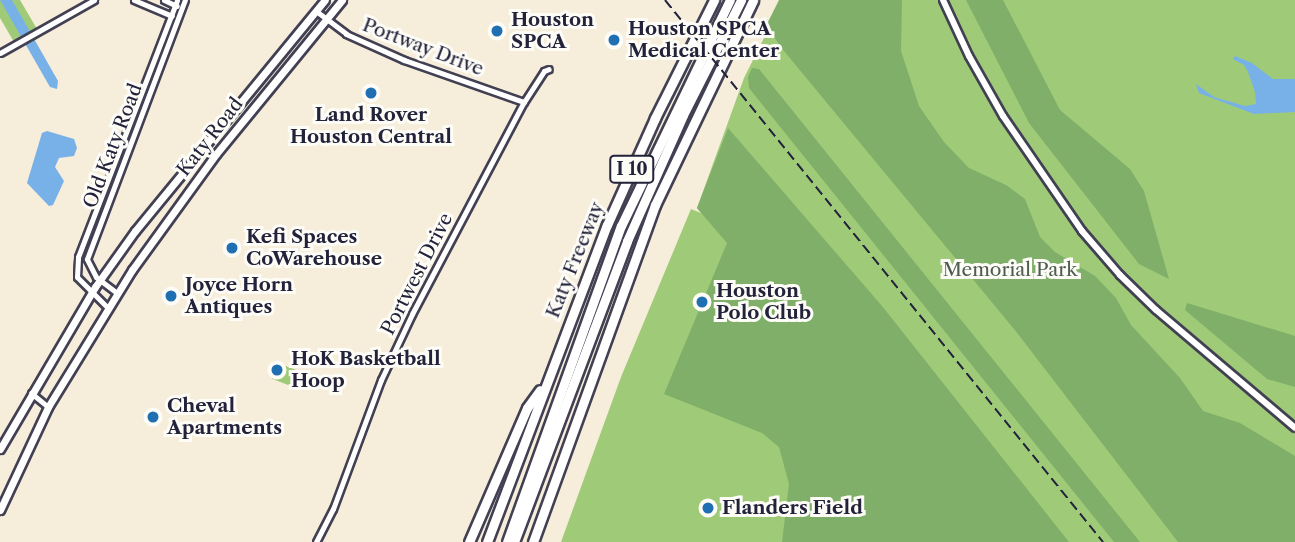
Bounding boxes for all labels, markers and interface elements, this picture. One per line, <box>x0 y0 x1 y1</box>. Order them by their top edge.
place label: Houston SPCA <box>511 9 594 53</box>
street label: Portway Drive <box>359 13 487 81</box>
place label: Houston SPCA Medical Center <box>628 18 779 62</box>
marker: Houston SPCA <box>489 23 505 39</box>
marker: Houston SPCA Medical Center <box>606 32 622 48</box>
street label: Old Katy Road <box>79 80 147 212</box>
marker: Land Rover Houston Central <box>363 85 379 101</box>
street label: Katy Road <box>172 93 248 181</box>
place label: Land Rover Houston Central <box>290 104 452 148</box>
road number: I 10 <box>609 154 655 184</box>
street label: Katy Freeway <box>541 198 609 322</box>
street label: Portwest Drive <box>377 209 457 339</box>
place label: Kefi Spaces CoWarehouse <box>246 226 382 270</box>
marker: Kefi Spaces CoWarehouse <box>224 240 240 256</box>
park label: Memorial Park <box>943 259 1077 281</box>
place label: Joyce Horn Antiques <box>185 274 293 318</box>
place label: Houston Polo Club <box>716 280 811 324</box>
marker: Joyce Horn Antiques <box>163 288 179 304</box>
marker: Houston Polo Club <box>694 294 710 310</box>
place label: HoK Basketball Hoop <box>291 348 441 392</box>
marker: HoK Basketball Hoop <box>269 362 285 378</box>
place label: Cheval Apartments <box>167 395 282 439</box>
marker: Cheval Apartments <box>145 409 161 425</box>
place label: Flanders Field <box>722 497 863 519</box>
marker: Flanders Field <box>700 500 716 516</box>

